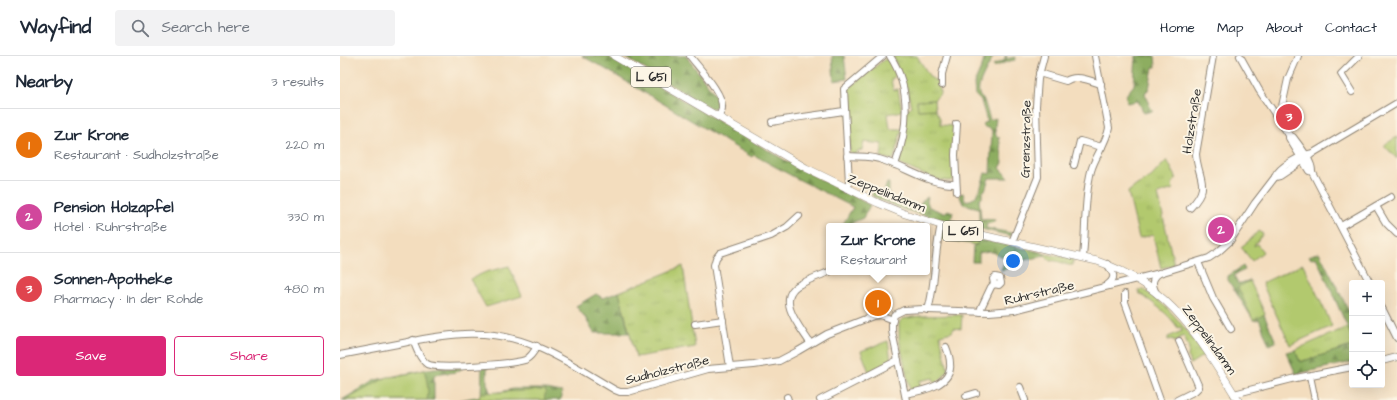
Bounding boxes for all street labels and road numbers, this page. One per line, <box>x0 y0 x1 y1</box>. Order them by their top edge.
road number: L 651 <box>631 67 671 87</box>
street label: Holzstraße <box>1178 87 1206 155</box>
street label: Grenzstraße <box>1016 100 1036 178</box>
street label: Zeppelindamm <box>845 169 929 217</box>
road number: L 651 <box>943 221 983 241</box>
street label: Ruhrstraße <box>1002 276 1076 310</box>
street label: Zeppelindamm <box>1178 301 1241 379</box>
street label: Sudholzstraße <box>623 351 711 389</box>

